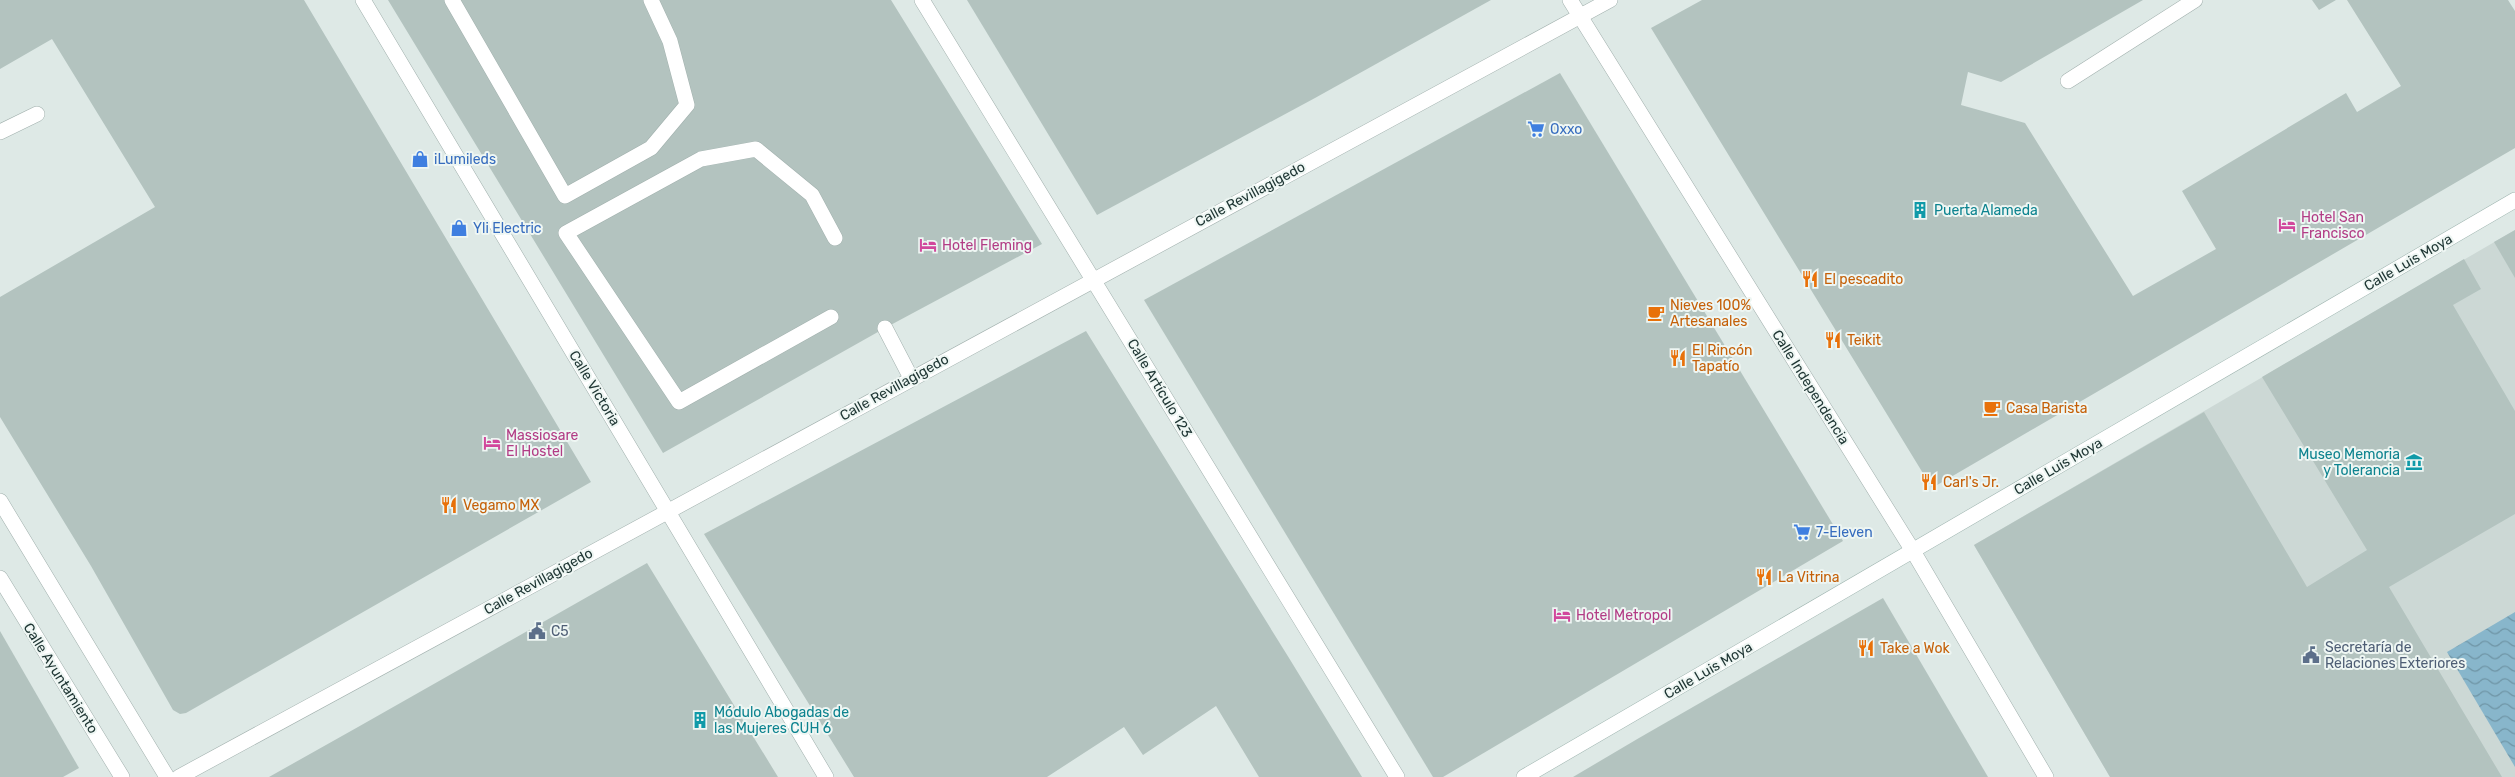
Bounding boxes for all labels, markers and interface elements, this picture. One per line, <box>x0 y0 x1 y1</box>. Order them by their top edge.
supermarket icon: Oxxo <box>1526 119 1546 139</box>
place label: Oxxo <box>1550 121 1582 138</box>
shop icon: iLumileds <box>410 149 430 169</box>
place label: iLumileds <box>434 151 496 168</box>
street label: Calle Revillagigedo <box>1192 158 1308 231</box>
building icon: Puerta Alameda <box>1910 200 1930 220</box>
place label: Puerta Alameda <box>1934 202 2038 219</box>
place label: Hotel San Francisco <box>2301 209 2364 242</box>
hotel icon: Hotel San Francisco <box>2277 215 2297 235</box>
shop icon: Yli Electric <box>449 218 469 238</box>
place label: Yli Electric <box>473 220 542 237</box>
street label: Calle Luis Moya <box>2361 230 2455 295</box>
hotel icon: Hotel Fleming <box>918 235 938 255</box>
place label: Hotel Fleming <box>942 237 1032 254</box>
restaurant icon: El pescadito <box>1800 269 1820 289</box>
place label: El pescadito <box>1824 271 1903 288</box>
place label: Nieves 100% Artesanales <box>1670 297 1751 330</box>
cafe icon: Nieves 100% Artesanales <box>1646 303 1666 323</box>
street label: Calle Independencia <box>1768 327 1853 448</box>
restaurant icon: Teikit <box>1823 330 1843 350</box>
place label: Teikit <box>1847 332 1882 349</box>
street label: Calle Artículo 123 <box>1123 336 1196 441</box>
place label: El Rincón Tapatío <box>1692 342 1753 375</box>
street label: Calle Victoria <box>565 347 624 429</box>
restaurant icon: El Rincón Tapatío <box>1668 348 1688 368</box>
street label: Calle Revillagigedo <box>837 350 952 424</box>
cafe icon: Casa Barista <box>1982 398 2002 418</box>
place label: Casa Barista <box>2006 400 2087 417</box>
place label: Massiosare El Hostel <box>506 427 579 460</box>
hotel icon: Massiosare El Hostel <box>482 433 502 453</box>
street label: Calle Luis Moya <box>2011 434 2105 499</box>
place label: Museo Memoria y Tolerancia <box>2298 446 2400 479</box>
museum icon: Museo Memoria y Tolerancia <box>2404 452 2424 472</box>
restaurant icon: Carl's Jr. <box>1919 472 1939 492</box>
place label: Carl's Jr. <box>1943 474 1999 491</box>
restaurant icon: Vegamo MX <box>439 495 459 515</box>
place label: Vegamo MX <box>463 497 539 514</box>
supermarket icon: 7-Eleven <box>1792 522 1812 542</box>
place label: 7-Eleven <box>1816 524 1873 541</box>
street label: Calle Revillagigedo <box>481 544 596 618</box>
restaurant icon: La Vitrina <box>1754 567 1774 587</box>
place label: La Vitrina <box>1778 569 1840 586</box>
hotel icon: Hotel Metropol <box>1552 605 1572 625</box>
place label: Hotel Metropol <box>1576 607 1672 624</box>
street label: Calle Ayuntamiento <box>20 620 101 737</box>
public building icon: C5 <box>527 621 547 641</box>
place label: C5 <box>551 623 569 640</box>
street label: Calle Luis Moya <box>1661 638 1755 703</box>
restaurant icon: Take a Wok <box>1856 638 1876 658</box>
place label: Secretaría de Relaciones Exteriores <box>2325 639 2465 672</box>
place label: Take a Wok <box>1880 640 1951 657</box>
public building icon: Secretaría de Relaciones Exteriores <box>2301 645 2321 665</box>
place label: Módulo Abogadas de las Mujeres CUH 6 <box>714 704 849 737</box>
building icon: Módulo Abogadas de las Mujeres CUH 6 <box>690 710 710 730</box>

